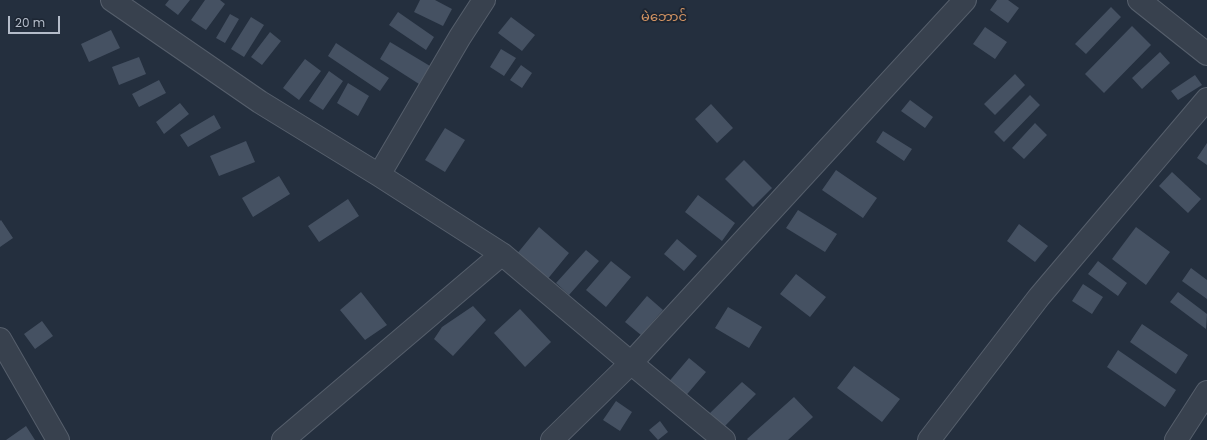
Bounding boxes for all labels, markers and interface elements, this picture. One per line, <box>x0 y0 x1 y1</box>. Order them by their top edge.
scale bar <box>10 8 62 34</box>
district label: မဲဘောင် <box>641 10 687 26</box>
text: 20 m <box>15 14 45 31</box>

